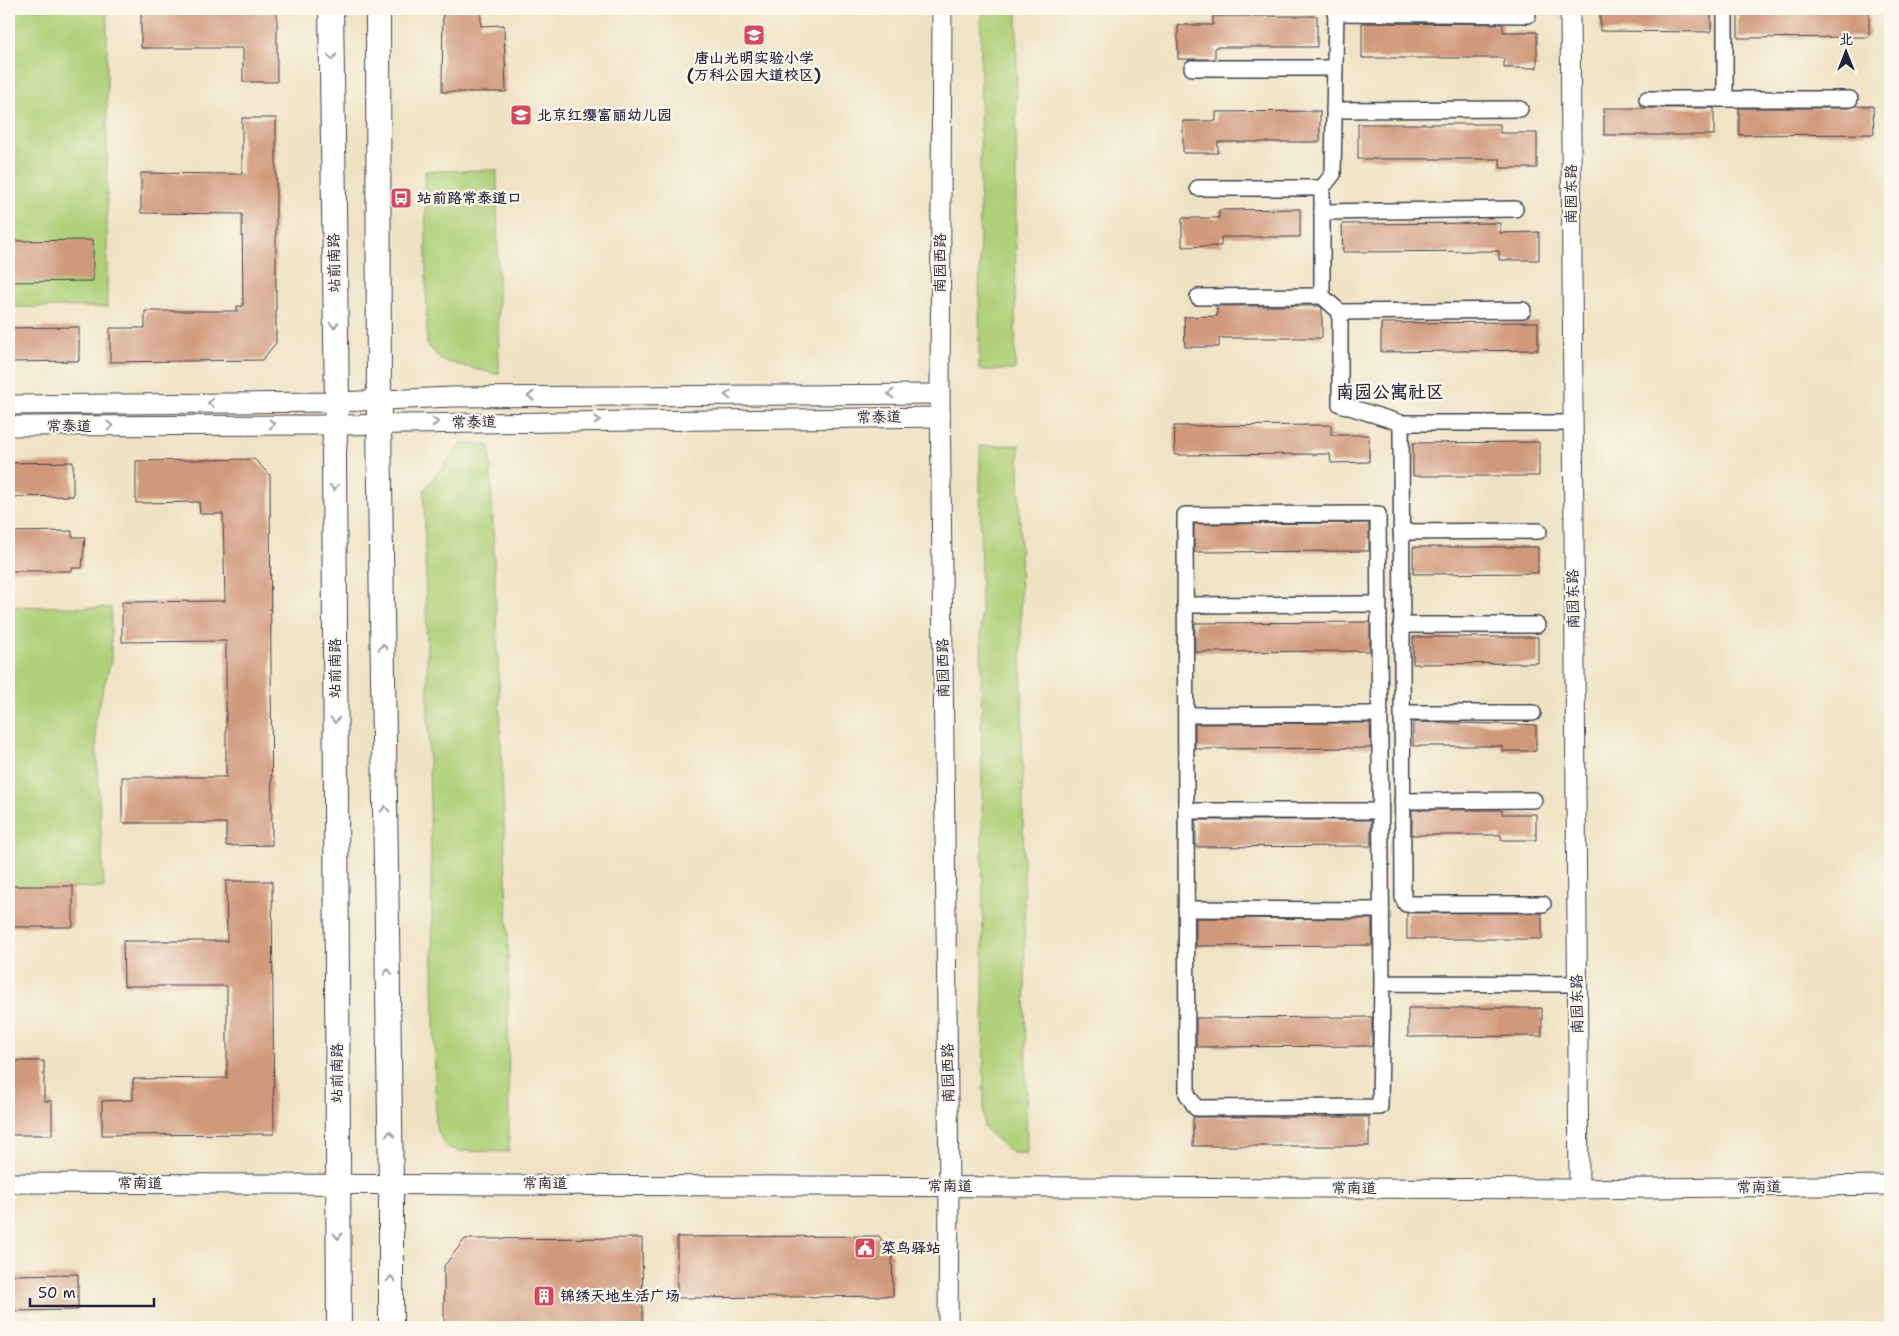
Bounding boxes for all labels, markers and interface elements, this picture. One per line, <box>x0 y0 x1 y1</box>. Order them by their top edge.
school or university icon: 唐山光明实验小学 (万科公园大道校区) <box>742 23 766 47</box>
north arrow <box>1822 28 1872 78</box>
text: 北 <box>1839 30 1853 48</box>
place label: 唐山光明实验小学 (万科公园大道校区) <box>687 48 821 85</box>
one-way arrow <box>326 54 337 62</box>
school or university icon: 北京红缨富丽幼儿园 <box>509 103 533 127</box>
place label: 北京红缨富丽幼儿园 <box>537 105 672 125</box>
street label: 南园东路 <box>1561 164 1581 224</box>
bus stop icon: 站前路常泰道口 <box>389 186 413 210</box>
place label: 站前路常泰道口 <box>417 188 522 208</box>
street label: 站前南路 <box>323 233 345 293</box>
street label: 南园西路 <box>930 233 950 293</box>
one-way arrow <box>329 321 340 329</box>
district label: 南园公寓社区 <box>1336 380 1444 404</box>
one-way arrow <box>887 389 894 399</box>
one-way arrow <box>724 390 732 400</box>
one-way arrow <box>527 391 534 401</box>
one-way arrow <box>207 398 214 408</box>
street label: 常泰道 <box>856 407 902 427</box>
street label: 常泰道 <box>451 412 497 432</box>
one-way arrow <box>594 415 602 425</box>
street label: 常泰道 <box>46 416 92 436</box>
one-way arrow <box>432 417 439 427</box>
one-way arrow <box>269 419 277 429</box>
one-way arrow <box>106 421 114 431</box>
one-way arrow <box>329 484 339 492</box>
street label: 南园东路 <box>1562 569 1584 629</box>
street label: 站前南路 <box>325 638 345 698</box>
street label: 南园西路 <box>932 638 954 698</box>
one-way arrow <box>378 643 388 650</box>
one-way arrow <box>330 716 340 724</box>
one-way arrow <box>380 805 391 813</box>
one-way arrow <box>383 968 393 976</box>
street label: 南园东路 <box>1566 974 1588 1034</box>
street label: 站前南路 <box>327 1043 347 1103</box>
street label: 南园西路 <box>937 1043 959 1103</box>
one-way arrow <box>385 1130 396 1138</box>
street label: 常南道 <box>117 1173 163 1193</box>
street label: 常南道 <box>522 1173 568 1193</box>
street label: 常南道 <box>927 1176 973 1196</box>
street label: 常南道 <box>1736 1177 1782 1197</box>
street label: 常南道 <box>1331 1178 1377 1198</box>
one-way arrow <box>333 1232 343 1240</box>
public building icon: 菜鸟驿站 <box>853 1236 877 1260</box>
place label: 菜鸟驿站 <box>881 1238 941 1258</box>
one-way arrow <box>386 1274 396 1282</box>
scale bar <box>30 1276 154 1308</box>
text: 50 m <box>38 1283 76 1303</box>
building icon: 锦绣天地生活广场 <box>532 1284 556 1308</box>
place label: 锦绣天地生活广场 <box>560 1286 680 1306</box>

